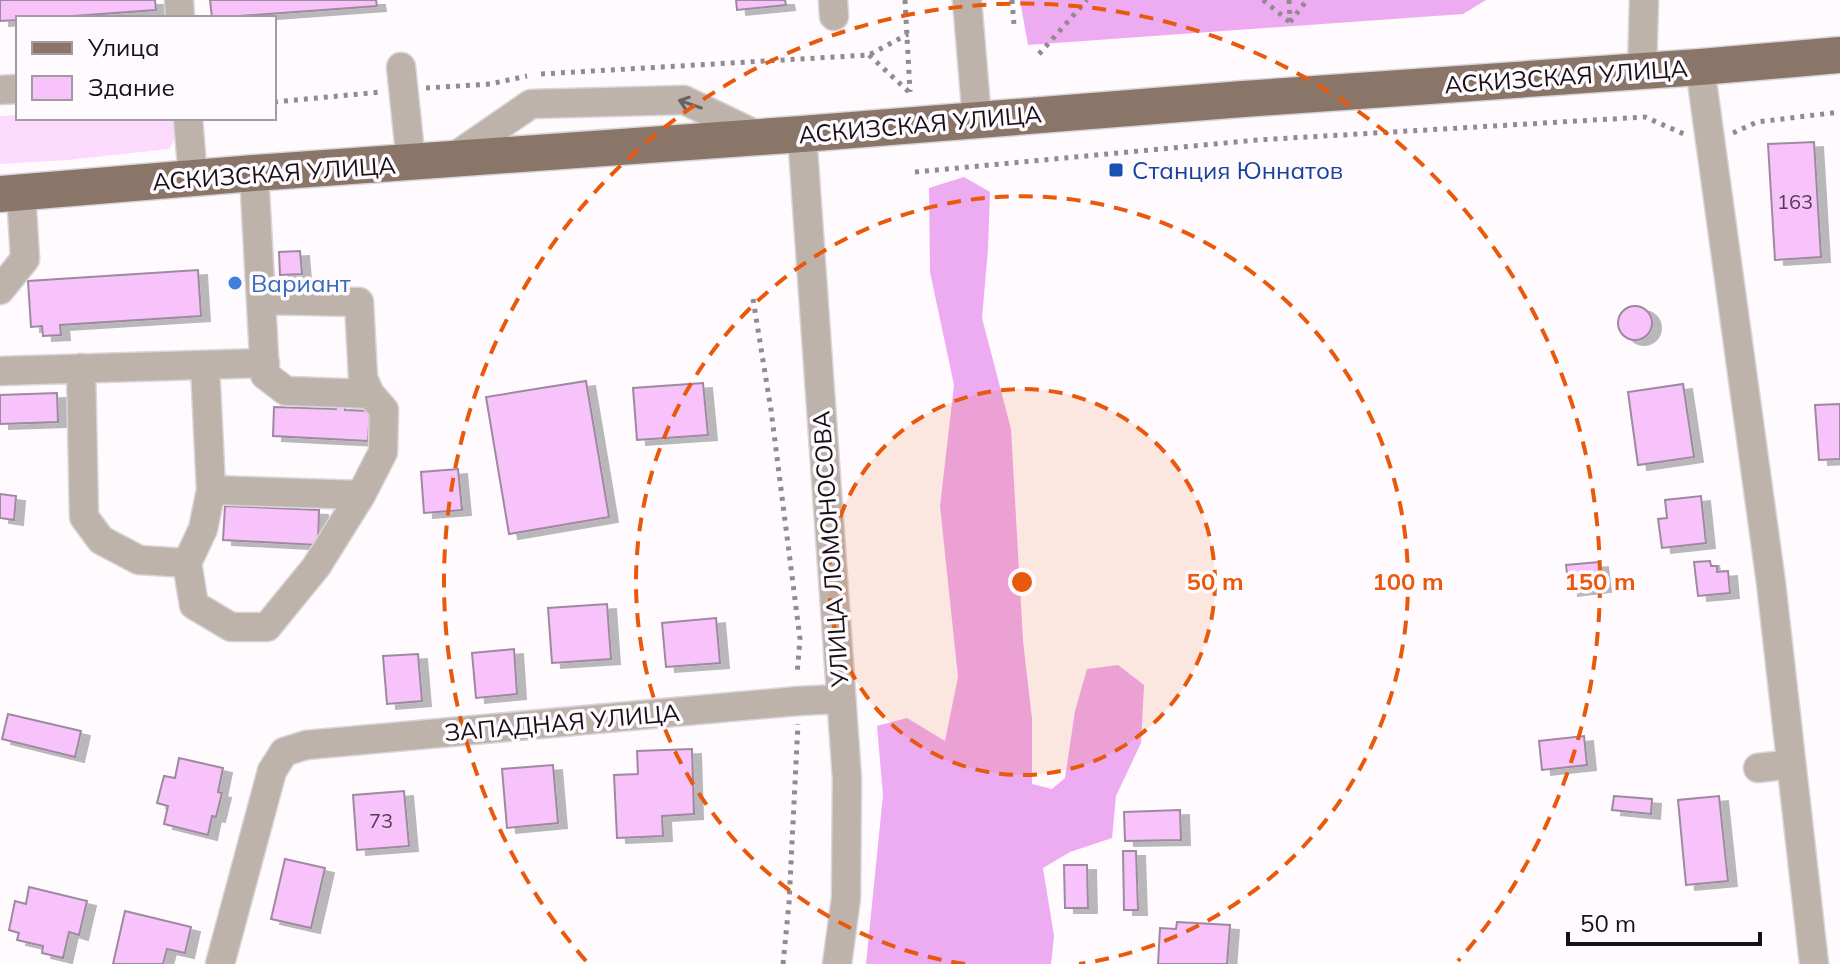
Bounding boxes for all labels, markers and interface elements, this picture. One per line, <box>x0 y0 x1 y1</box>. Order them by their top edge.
legend <box>16 16 276 120</box>
text: Улица <box>87 32 160 62</box>
street label: АСКИЗСКАЯ УЛИЦА <box>1443 52 1689 99</box>
text: Здание <box>88 72 175 102</box>
one-way arrow <box>678 96 703 111</box>
street label: АСКИЗСКАЯ УЛИЦА <box>797 98 1043 150</box>
street label: АСКИЗСКАЯ УЛИЦА <box>151 149 397 196</box>
place label: Станция Юннатов <box>1132 155 1343 185</box>
marker: Станция Юннатов <box>1107 161 1125 179</box>
house number: 163 <box>1777 189 1813 214</box>
place label: Вариант <box>251 268 351 298</box>
marker: Вариант <box>226 274 244 292</box>
street label: УЛИЦА ЛОМОНОСОВА <box>805 410 855 689</box>
text: 50 m <box>1187 566 1243 596</box>
text: 100 m <box>1372 566 1444 596</box>
text: 150 m <box>1564 566 1636 596</box>
centre of rings <box>1008 568 1036 596</box>
street label: ЗАПАДНАЯ УЛИЦА <box>443 697 681 747</box>
house number: 73 <box>369 808 393 833</box>
scale bar <box>1568 896 1760 946</box>
text: 50 m <box>1580 908 1636 938</box>

